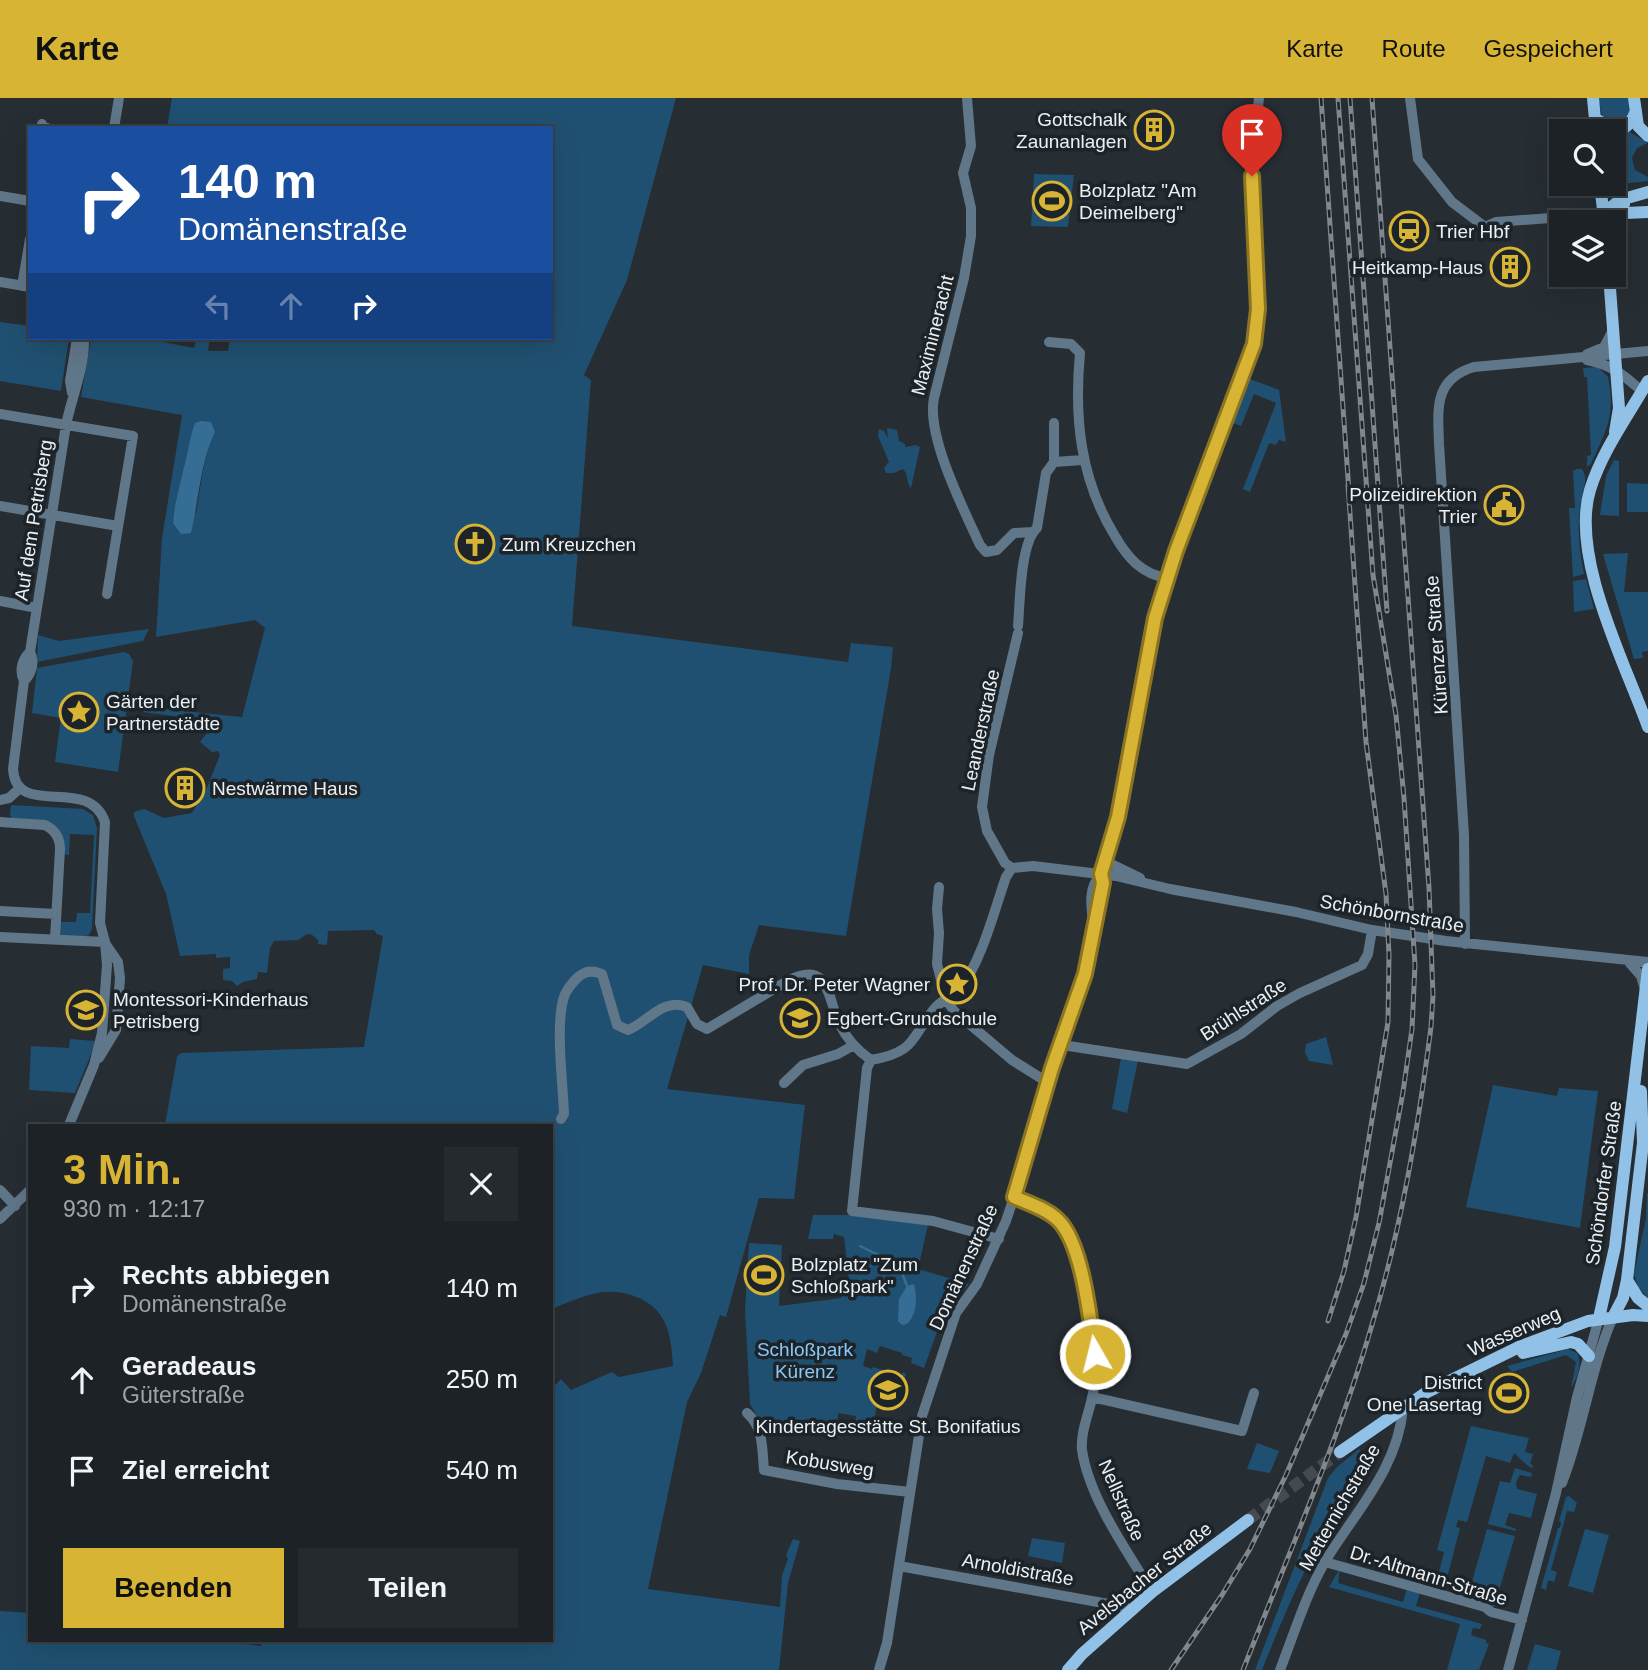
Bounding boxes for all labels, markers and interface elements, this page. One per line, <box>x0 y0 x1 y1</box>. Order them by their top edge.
text: Karte <box>35 30 119 67</box>
text: Karte <box>1286 35 1344 62</box>
text: Route <box>1382 35 1446 62</box>
text: Gespeichert <box>1484 35 1613 62</box>
pin <box>1222 104 1282 176</box>
place label: Gottschalk Zaunanlagen <box>1016 109 1127 152</box>
building icon: Gottschalk Zaunanlagen <box>1133 109 1175 151</box>
icon: arrive <box>1233 115 1271 153</box>
map controls <box>1549 119 1626 287</box>
button: search <box>1549 119 1626 196</box>
icon: right <box>63 154 154 245</box>
text: 140 m <box>178 154 317 208</box>
sports icon: Bolzplatz "Am Deimelberg" <box>1031 180 1073 222</box>
place label: Bolzplatz "Am Deimelberg" <box>1079 180 1197 223</box>
station icon: Trier Hbf <box>1388 210 1430 252</box>
button: layers <box>1549 210 1626 287</box>
text: Domänenstraße <box>178 211 407 247</box>
place label: Trier Hbf <box>1436 221 1510 242</box>
building icon: Heitkamp-Haus <box>1489 246 1531 288</box>
place label: Heitkamp-Haus <box>1352 257 1483 278</box>
street label: Maximineracht <box>907 272 958 398</box>
icon: left <box>199 287 237 325</box>
icon: ahead <box>272 287 310 325</box>
icon: right <box>345 287 383 325</box>
street label: Auf dem Petrisberg <box>10 438 57 602</box>
place label: Polizeidirektion Trier <box>1349 484 1478 527</box>
public building icon: Polizeidirektion Trier <box>1483 484 1525 526</box>
church icon: Zum Kreuzchen <box>454 523 496 565</box>
place label: Zum Kreuzchen <box>502 534 636 555</box>
street label: Kürenzer Straße <box>1421 575 1452 715</box>
street label: Leanderstraße <box>957 667 1004 793</box>
place icon: Gärten der Partnerstädte <box>58 691 100 733</box>
place label: Gärten der Partnerstädte <box>106 691 220 734</box>
building icon: Nestwärme Haus <box>164 767 206 809</box>
place label: Nestwärme Haus <box>212 778 358 799</box>
street label: Schönbornstraße <box>1318 890 1466 936</box>
place icon: Prof. Dr. Peter Wagner <box>936 963 978 1005</box>
place label: Prof. Dr. Peter Wagner <box>739 974 931 995</box>
street label: Brühlstraße <box>1196 974 1290 1045</box>
school or university icon: Montessori-Kinderhaus Petrisberg <box>65 989 107 1031</box>
place label: Montessori-Kinderhaus Petrisberg <box>113 989 308 1032</box>
school or university icon: Egbert-Grundschule <box>779 997 821 1039</box>
place label: Egbert-Grundschule <box>827 1008 997 1029</box>
street label: Schöndorfer Straße <box>1582 1100 1625 1267</box>
text: 3 Min. <box>63 1146 182 1193</box>
button: close <box>444 1147 518 1221</box>
text: 930 m · 12:17 <box>63 1196 205 1222</box>
street label: Domänenstraße <box>925 1201 1002 1333</box>
sports icon: Bolzplatz "Zum Schloßpark" <box>743 1254 785 1296</box>
place label: Bolzplatz "Zum Schloßpark" <box>791 1254 918 1297</box>
text: Rechts abbiegen <box>122 1260 330 1290</box>
icon: right <box>63 1270 101 1308</box>
text: 140 m <box>446 1273 518 1303</box>
text: Domänenstraße <box>122 1291 287 1317</box>
street label: Wasserweg <box>1465 1303 1564 1360</box>
position arrow <box>1058 1317 1132 1391</box>
park label: Schloßpark Kürenz <box>757 1339 854 1382</box>
text: Geradeaus <box>122 1351 256 1381</box>
icon: ahead <box>63 1361 101 1399</box>
text: 250 m <box>446 1364 518 1394</box>
school or university icon: Kindertagesstätte St. Bonifatius <box>867 1369 909 1411</box>
place label: District One Lasertag <box>1367 1372 1483 1415</box>
sports icon: District One Lasertag <box>1488 1372 1530 1414</box>
text: Güterstraße <box>122 1382 245 1408</box>
place label: Kindertagesstätte St. Bonifatius <box>755 1416 1021 1437</box>
street label: Metternichstraße <box>1295 1440 1384 1574</box>
street label: Kobusweg <box>784 1446 875 1481</box>
icon: arrive <box>63 1452 101 1490</box>
text: Ziel erreicht <box>122 1455 269 1485</box>
text: 540 m <box>446 1455 518 1485</box>
street label: Nellstraße <box>1094 1456 1149 1544</box>
street label: Avelsbacher Straße <box>1073 1518 1216 1639</box>
street label: Dr.-Altmann-Straße <box>1348 1542 1510 1609</box>
button: Beenden <box>63 1548 284 1628</box>
button: Teilen <box>298 1548 518 1628</box>
street label: Arnoldistraße <box>960 1549 1075 1590</box>

